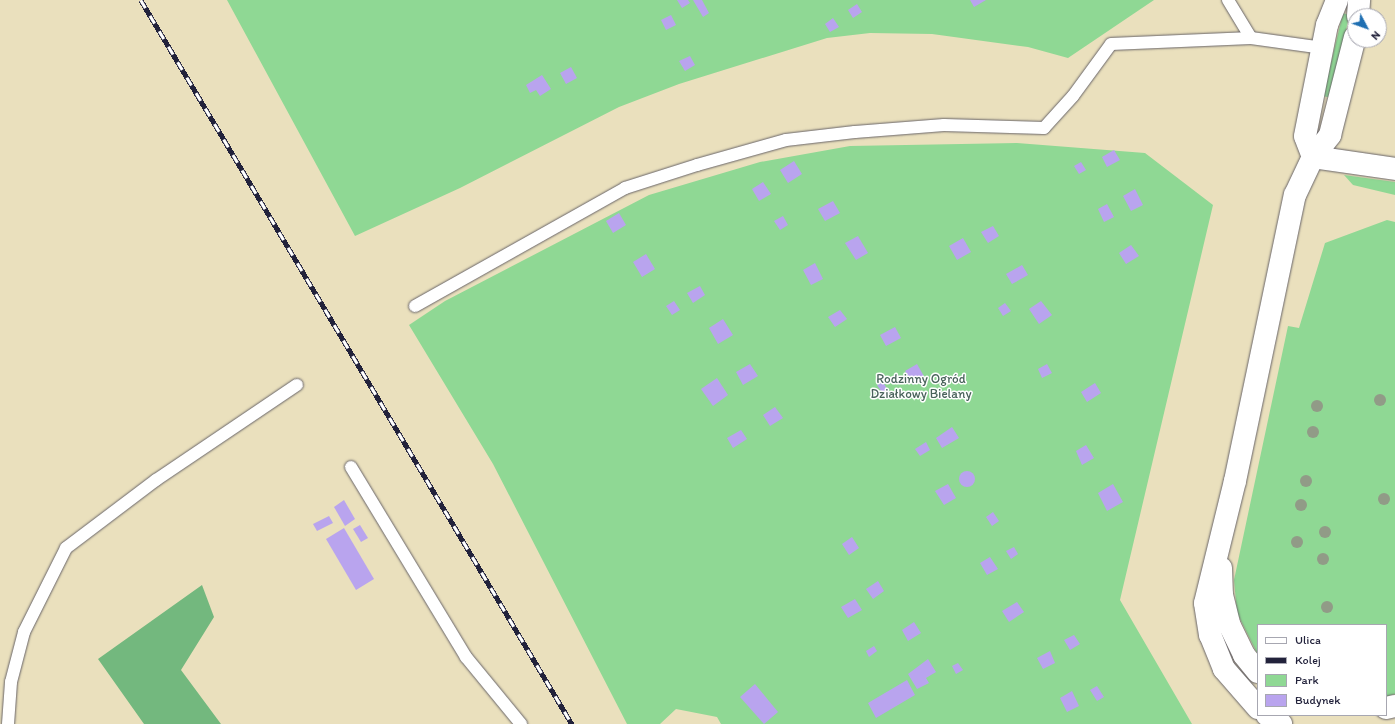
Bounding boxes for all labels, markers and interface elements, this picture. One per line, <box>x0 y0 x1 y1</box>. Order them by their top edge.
north arrow <box>1347 8 1387 48</box>
text: N <box>1368 28 1383 43</box>
park label: Rodzinny Ogród Działkowy Bielany <box>871 372 971 403</box>
legend <box>1257 624 1387 716</box>
text: Ulica <box>1295 633 1321 647</box>
text: Kolej <box>1295 653 1321 667</box>
text: Park <box>1295 673 1319 687</box>
text: Budynek <box>1295 693 1340 707</box>

